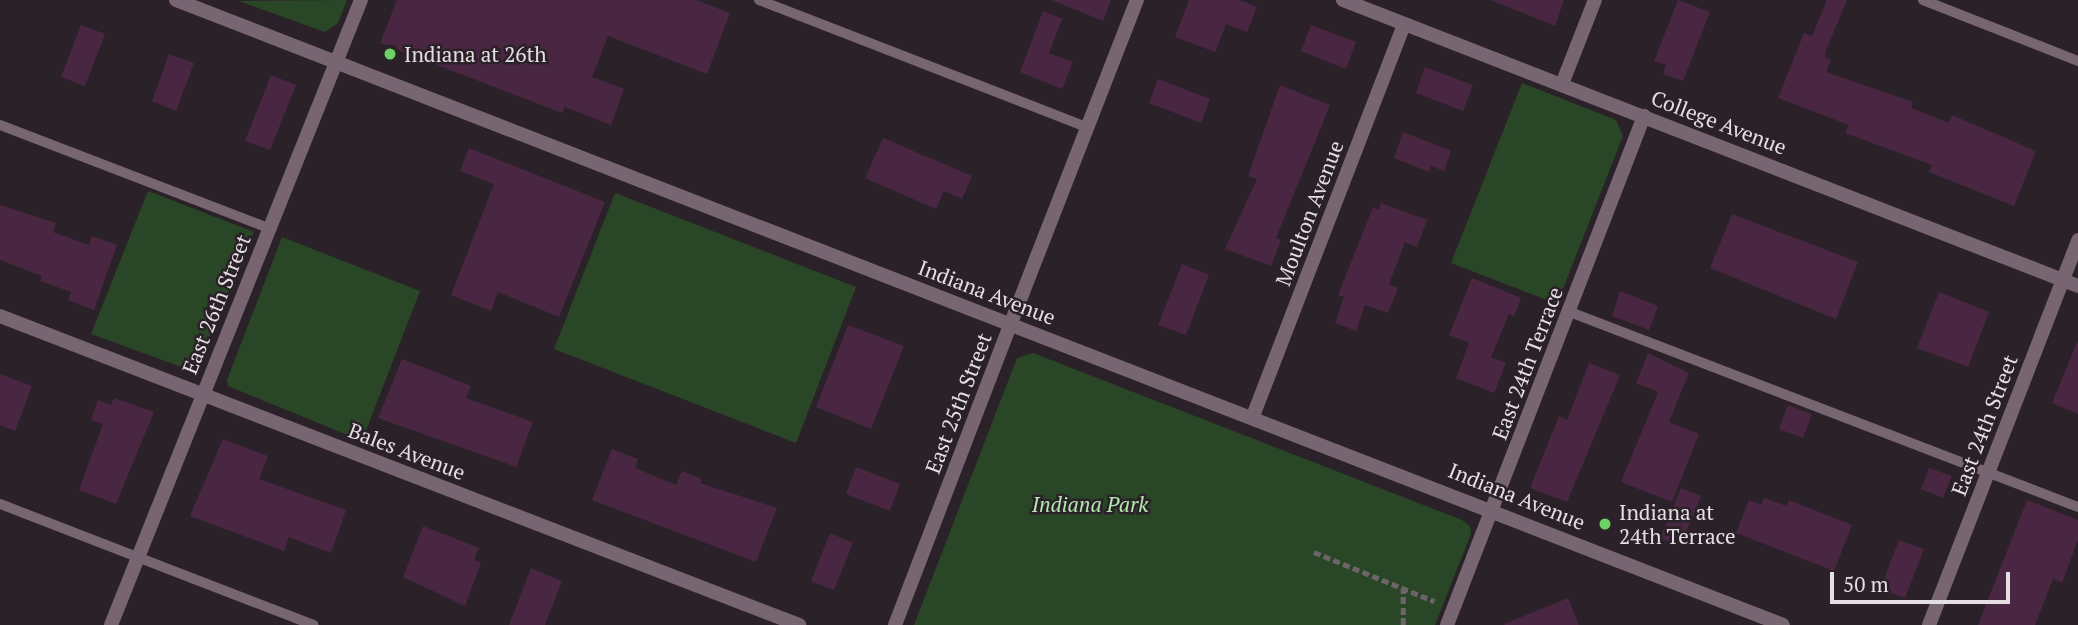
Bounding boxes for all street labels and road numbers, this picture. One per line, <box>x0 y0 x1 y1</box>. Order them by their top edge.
street label: College Avenue <box>1648 85 1790 159</box>
street label: Moulton Avenue <box>1270 137 1348 289</box>
street label: East 26th Street <box>177 230 255 378</box>
street label: Indiana Avenue <box>915 254 1059 330</box>
street label: East 24th Terrace <box>1486 283 1568 443</box>
street label: East 25th Street <box>920 329 996 477</box>
street label: East 24th Street <box>1946 351 2022 499</box>
street label: Bales Avenue <box>345 417 469 485</box>
street label: Indiana Avenue <box>1445 457 1589 535</box>

